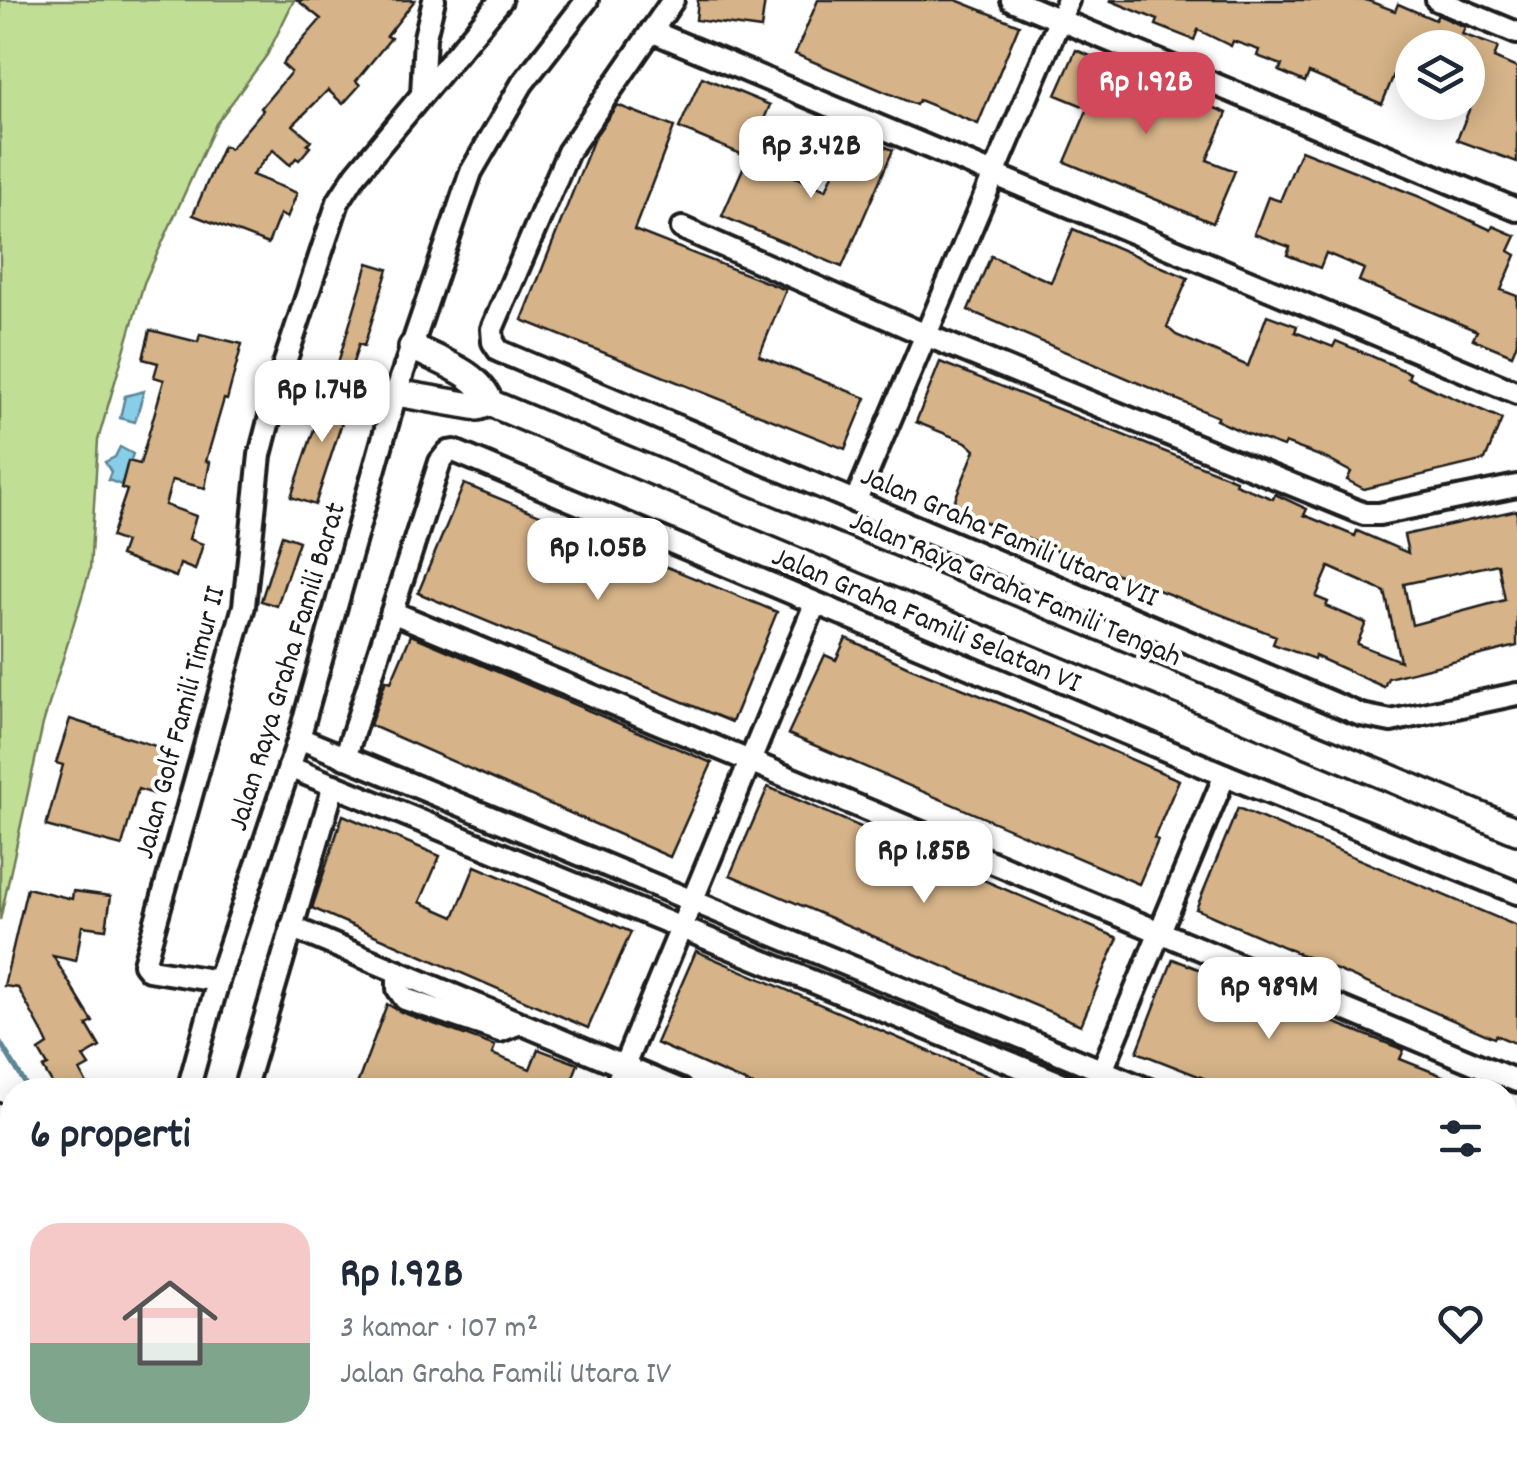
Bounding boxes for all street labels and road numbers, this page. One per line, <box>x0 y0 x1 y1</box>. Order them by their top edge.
street label: Jalan Graha Famili Utara VII <box>853 457 1164 621</box>
street label: Jalan Raya Graha Famili Barat <box>219 498 360 837</box>
street label: Jalan Raya Graha Famili Tengah <box>842 502 1187 681</box>
street label: Jalan Graha Famili Selatan VI <box>764 537 1087 707</box>
street label: Jalan Golf Famili Timur II <box>125 582 239 864</box>

